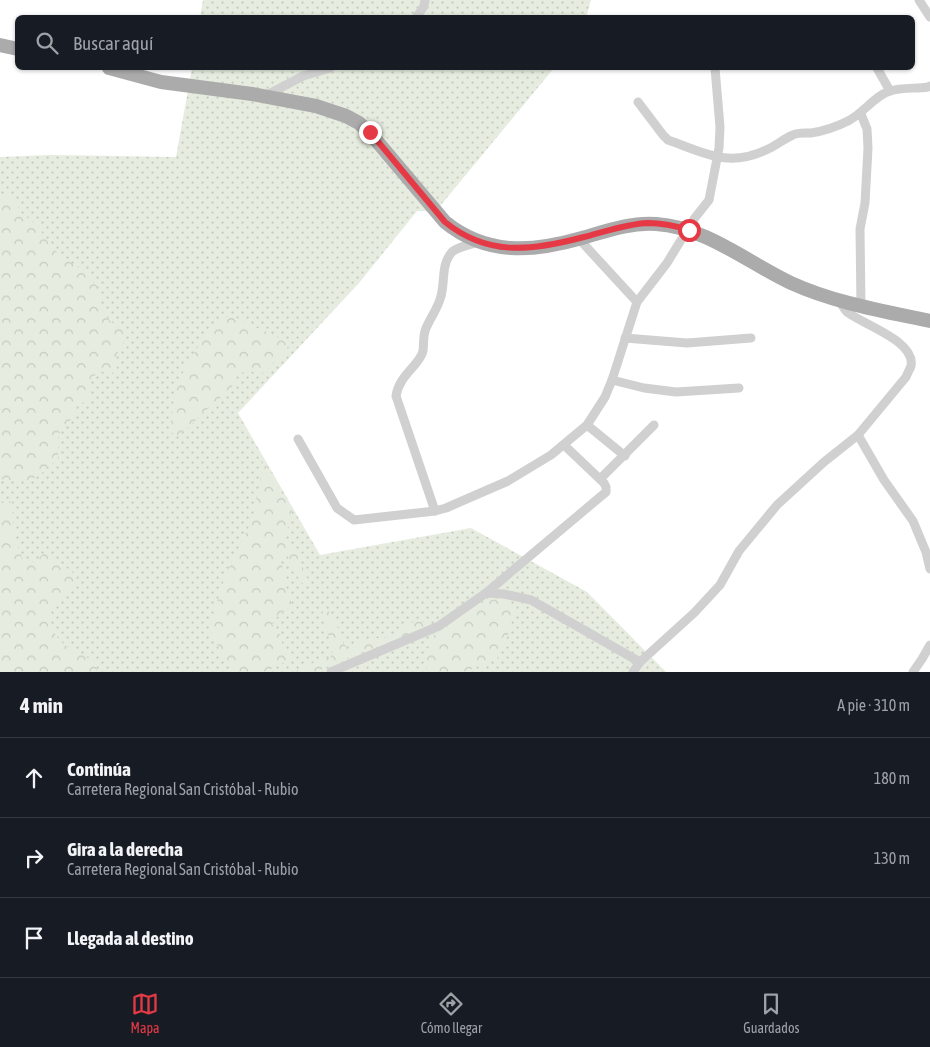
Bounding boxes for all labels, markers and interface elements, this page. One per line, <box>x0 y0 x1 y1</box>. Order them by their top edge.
search box <box>15 15 915 70</box>
icon: search <box>33 29 61 57</box>
text: Buscar aquí <box>73 32 153 54</box>
route end <box>359 121 382 144</box>
route start <box>678 219 701 242</box>
text: 4 min <box>20 693 63 717</box>
text: A pie · 310 m <box>837 696 910 714</box>
text: Continúa <box>67 758 131 780</box>
icon: ahead <box>20 764 48 792</box>
text: 180 m <box>874 769 910 787</box>
text: Carretera Regional San Cristóbal - Rubio <box>67 780 299 798</box>
text: Gira a la derecha <box>67 838 183 860</box>
icon: right <box>20 844 48 872</box>
text: 130 m <box>874 849 910 867</box>
text: Carretera Regional San Cristóbal - Rubio <box>67 860 299 878</box>
icon: arrive <box>20 924 48 952</box>
text: Llegada al destino <box>67 927 194 949</box>
tab: Mapa <box>131 990 160 1036</box>
tab: Cómo llegar <box>421 990 482 1036</box>
tab: Guardados <box>743 990 799 1036</box>

